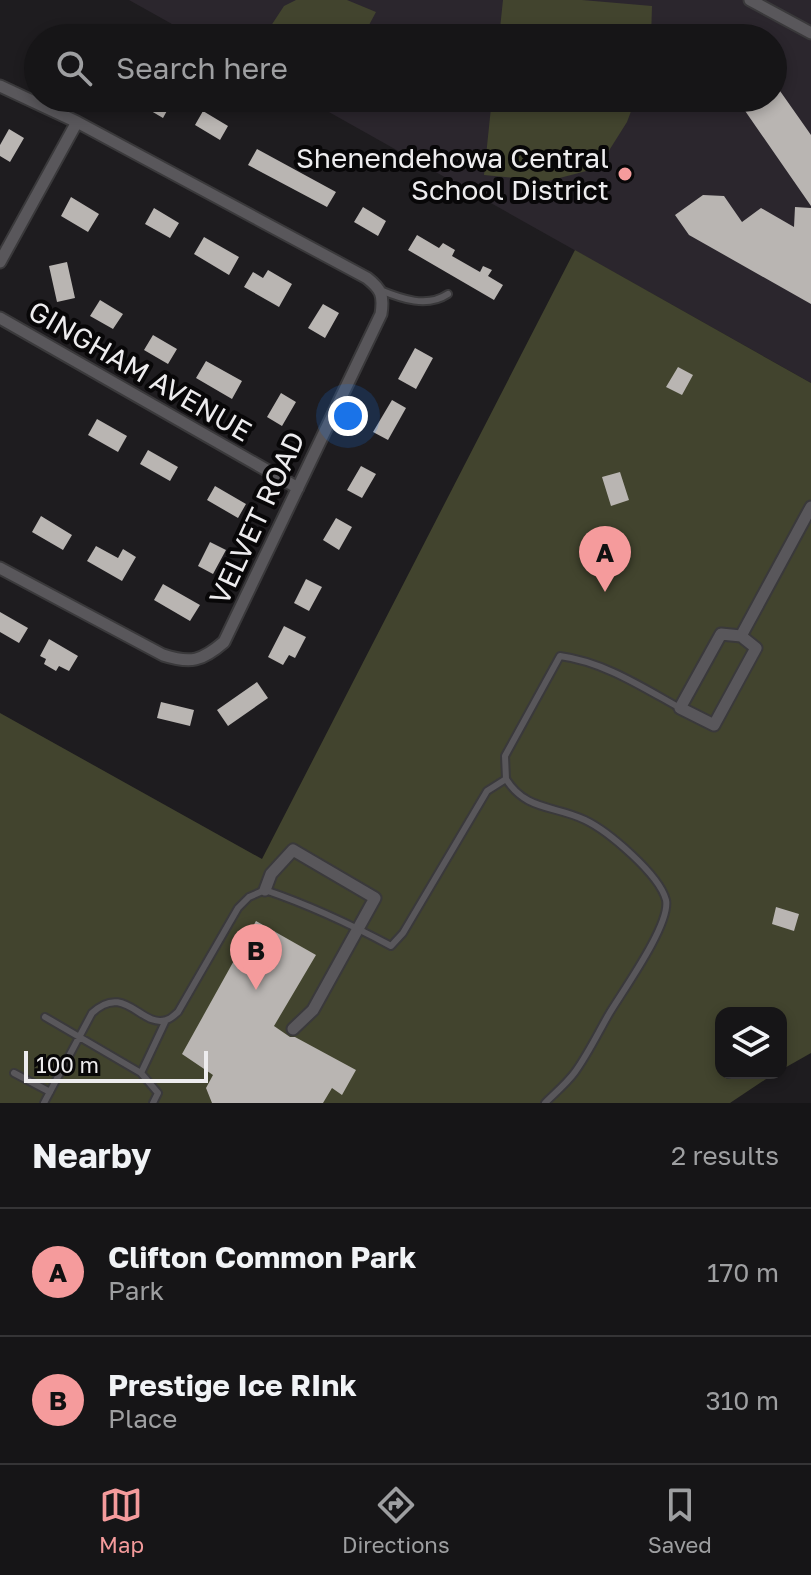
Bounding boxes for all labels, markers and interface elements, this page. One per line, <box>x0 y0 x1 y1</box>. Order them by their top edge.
search box <box>24 24 787 112</box>
icon: search <box>52 46 96 90</box>
text: Search here <box>116 50 288 86</box>
place label: Shenendehowa Central School District <box>296 141 609 206</box>
marker: Shenendehowa Central School District <box>616 165 634 183</box>
street label: GINGHAM AVENUE <box>23 293 257 448</box>
your location <box>328 396 368 436</box>
street label: VELVET ROAD <box>202 426 311 610</box>
pin: A <box>579 526 631 592</box>
pin: B <box>230 924 282 990</box>
map controls <box>715 1007 787 1079</box>
button: layers <box>715 1007 787 1079</box>
scale bar <box>24 1047 208 1083</box>
text: 100 m <box>36 1051 99 1078</box>
text: Nearby <box>32 1135 152 1175</box>
text: 2 results <box>671 1140 779 1171</box>
text: Clifton Common Park <box>108 1239 416 1275</box>
text: A <box>49 1257 67 1288</box>
text: 170 m <box>707 1257 779 1288</box>
text: Park <box>108 1275 164 1306</box>
text: Prestige Ice RInk <box>108 1367 357 1403</box>
text: B <box>49 1385 67 1416</box>
text: 310 m <box>706 1385 779 1416</box>
text: Place <box>108 1403 177 1434</box>
tab: Map <box>99 1483 144 1558</box>
tab: Directions <box>342 1483 450 1558</box>
tab: Saved <box>648 1483 712 1558</box>

